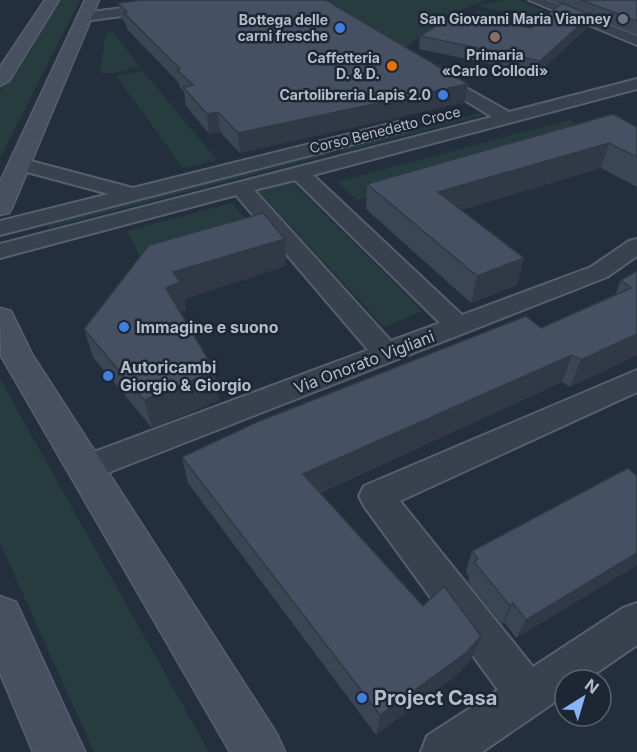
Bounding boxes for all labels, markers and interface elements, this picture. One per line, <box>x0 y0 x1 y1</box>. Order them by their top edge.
place label: San Giovanni Maria Vianney <box>420 10 612 27</box>
place label: Bottega delle carni fresche <box>237 11 328 44</box>
marker: San Giovanni Maria Vianney <box>616 12 630 26</box>
marker: Bottega delle carni fresche <box>333 21 347 35</box>
marker: Primaria «Carlo Collodi» <box>488 30 502 44</box>
place label: Primaria «Carlo Collodi» <box>442 46 548 79</box>
place label: Caffetteria D. & D. <box>307 49 380 82</box>
marker: Caffetteria D. & D. <box>385 59 399 73</box>
place label: Cartolibreria Lapis 2.0 <box>279 86 431 103</box>
marker: Cartolibreria Lapis 2.0 <box>436 88 450 102</box>
street label: Corso Benedetto Croce <box>308 103 462 157</box>
place label: Immagine e suono <box>136 317 279 337</box>
marker: Immagine e suono <box>117 320 131 334</box>
street label: Via Onorato Vigliani <box>291 326 437 398</box>
place label: Autoricambi Giorgio & Giorgio <box>120 357 252 395</box>
marker: Autoricambi Giorgio & Giorgio <box>101 369 115 383</box>
north arrow <box>553 668 613 728</box>
text: N <box>581 674 603 698</box>
place label: Project Casa <box>374 686 497 710</box>
marker: Project Casa <box>355 691 369 705</box>

